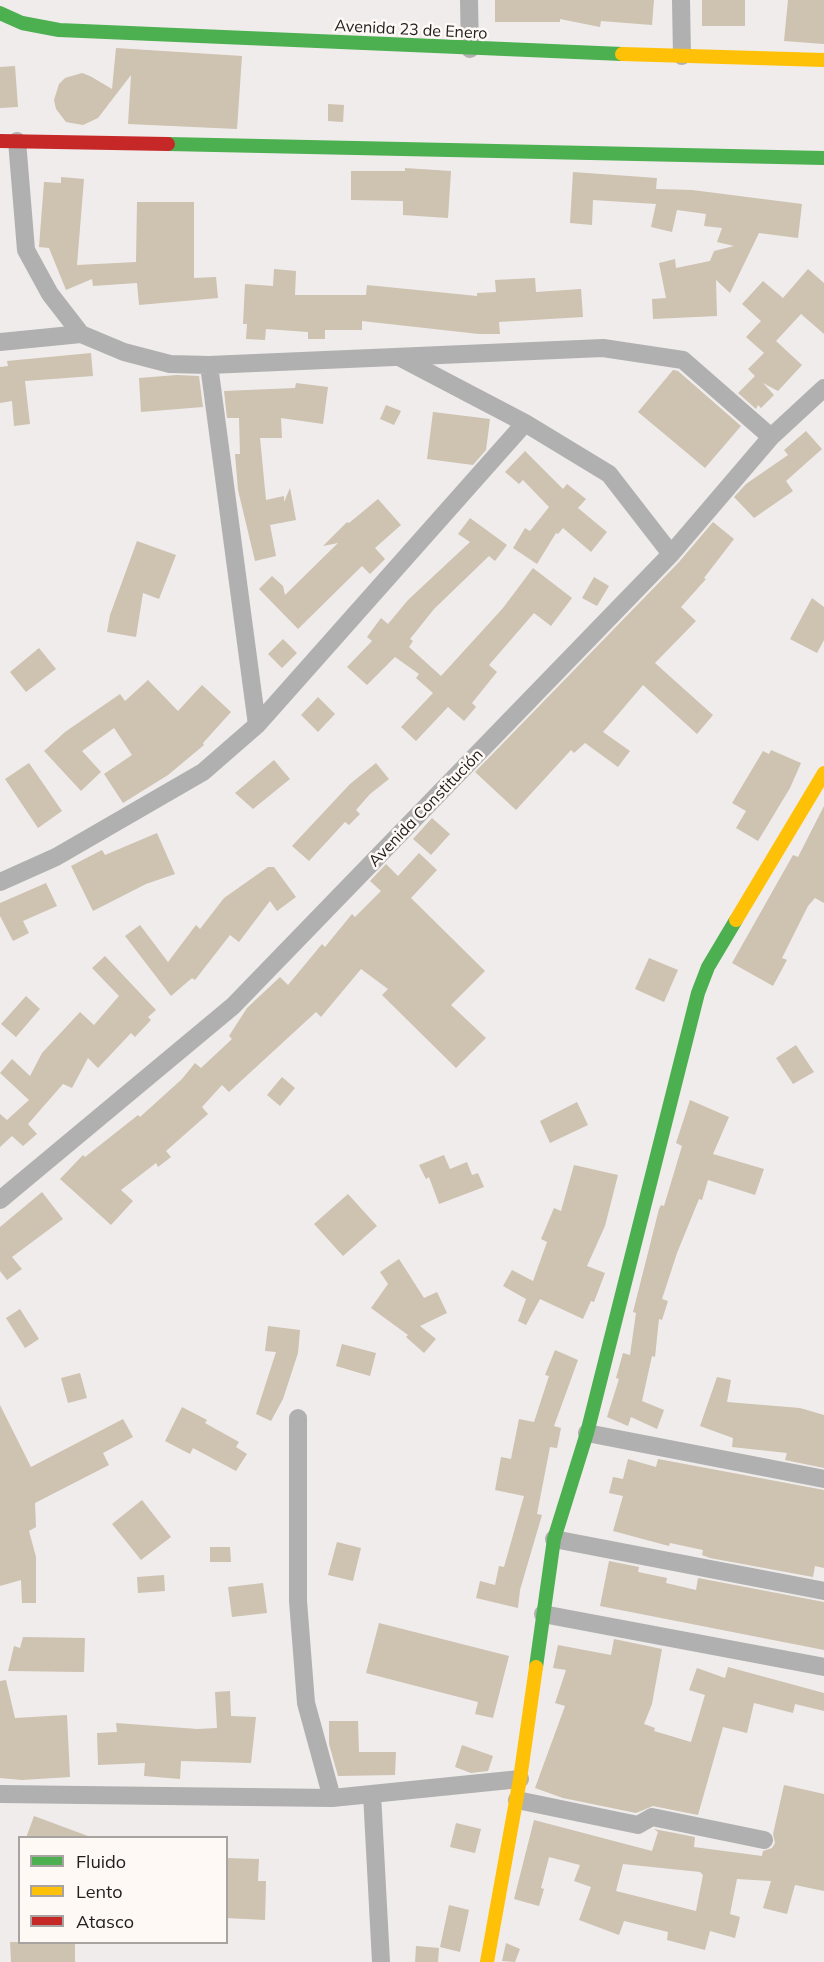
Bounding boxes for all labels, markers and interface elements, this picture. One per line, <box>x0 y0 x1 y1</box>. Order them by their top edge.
street label: Avenida 23 de Enero <box>334 16 488 44</box>
street label: Avenida Constitución <box>365 745 487 871</box>
legend <box>18 1836 228 1944</box>
text: Fluido <box>76 1850 126 1873</box>
text: Lento <box>76 1880 123 1903</box>
text: Atasco <box>76 1910 134 1933</box>

